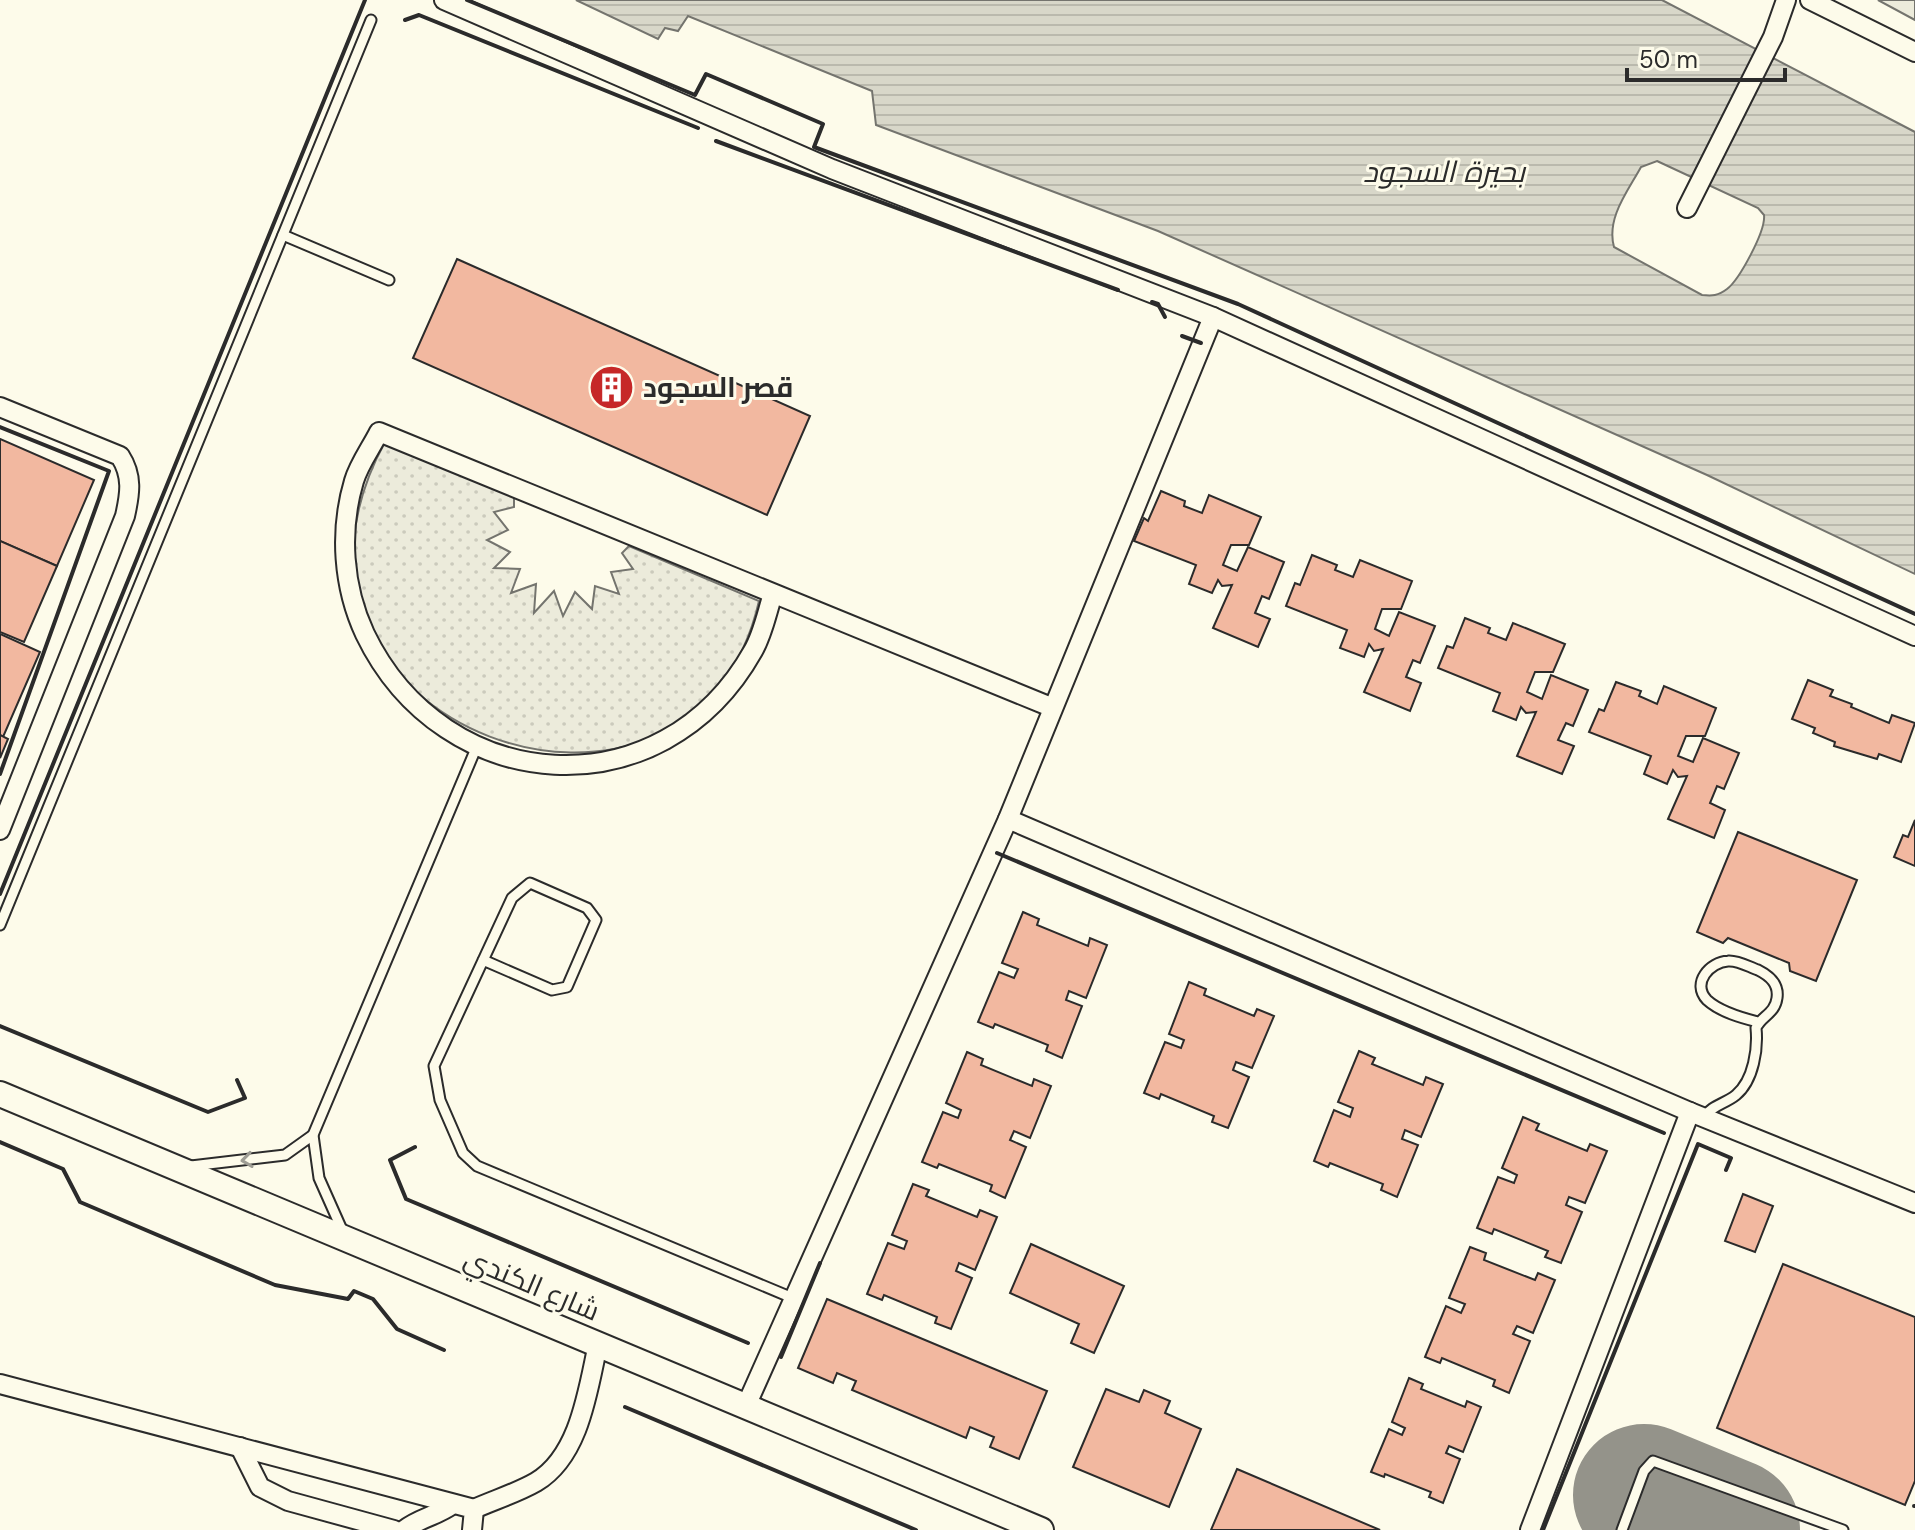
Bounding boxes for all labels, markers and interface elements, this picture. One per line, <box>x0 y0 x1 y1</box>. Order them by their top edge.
scale bar <box>1627 32 1785 82</box>
text: 50 m <box>1639 44 1698 75</box>
water label: بحيرة السجود <box>1363 152 1527 191</box>
building icon: قصر السجود <box>588 363 636 411</box>
place label: قصر السجود <box>643 369 793 406</box>
one-way arrow <box>240 1151 254 1168</box>
street label: شارع الكندي <box>457 1239 605 1332</box>

